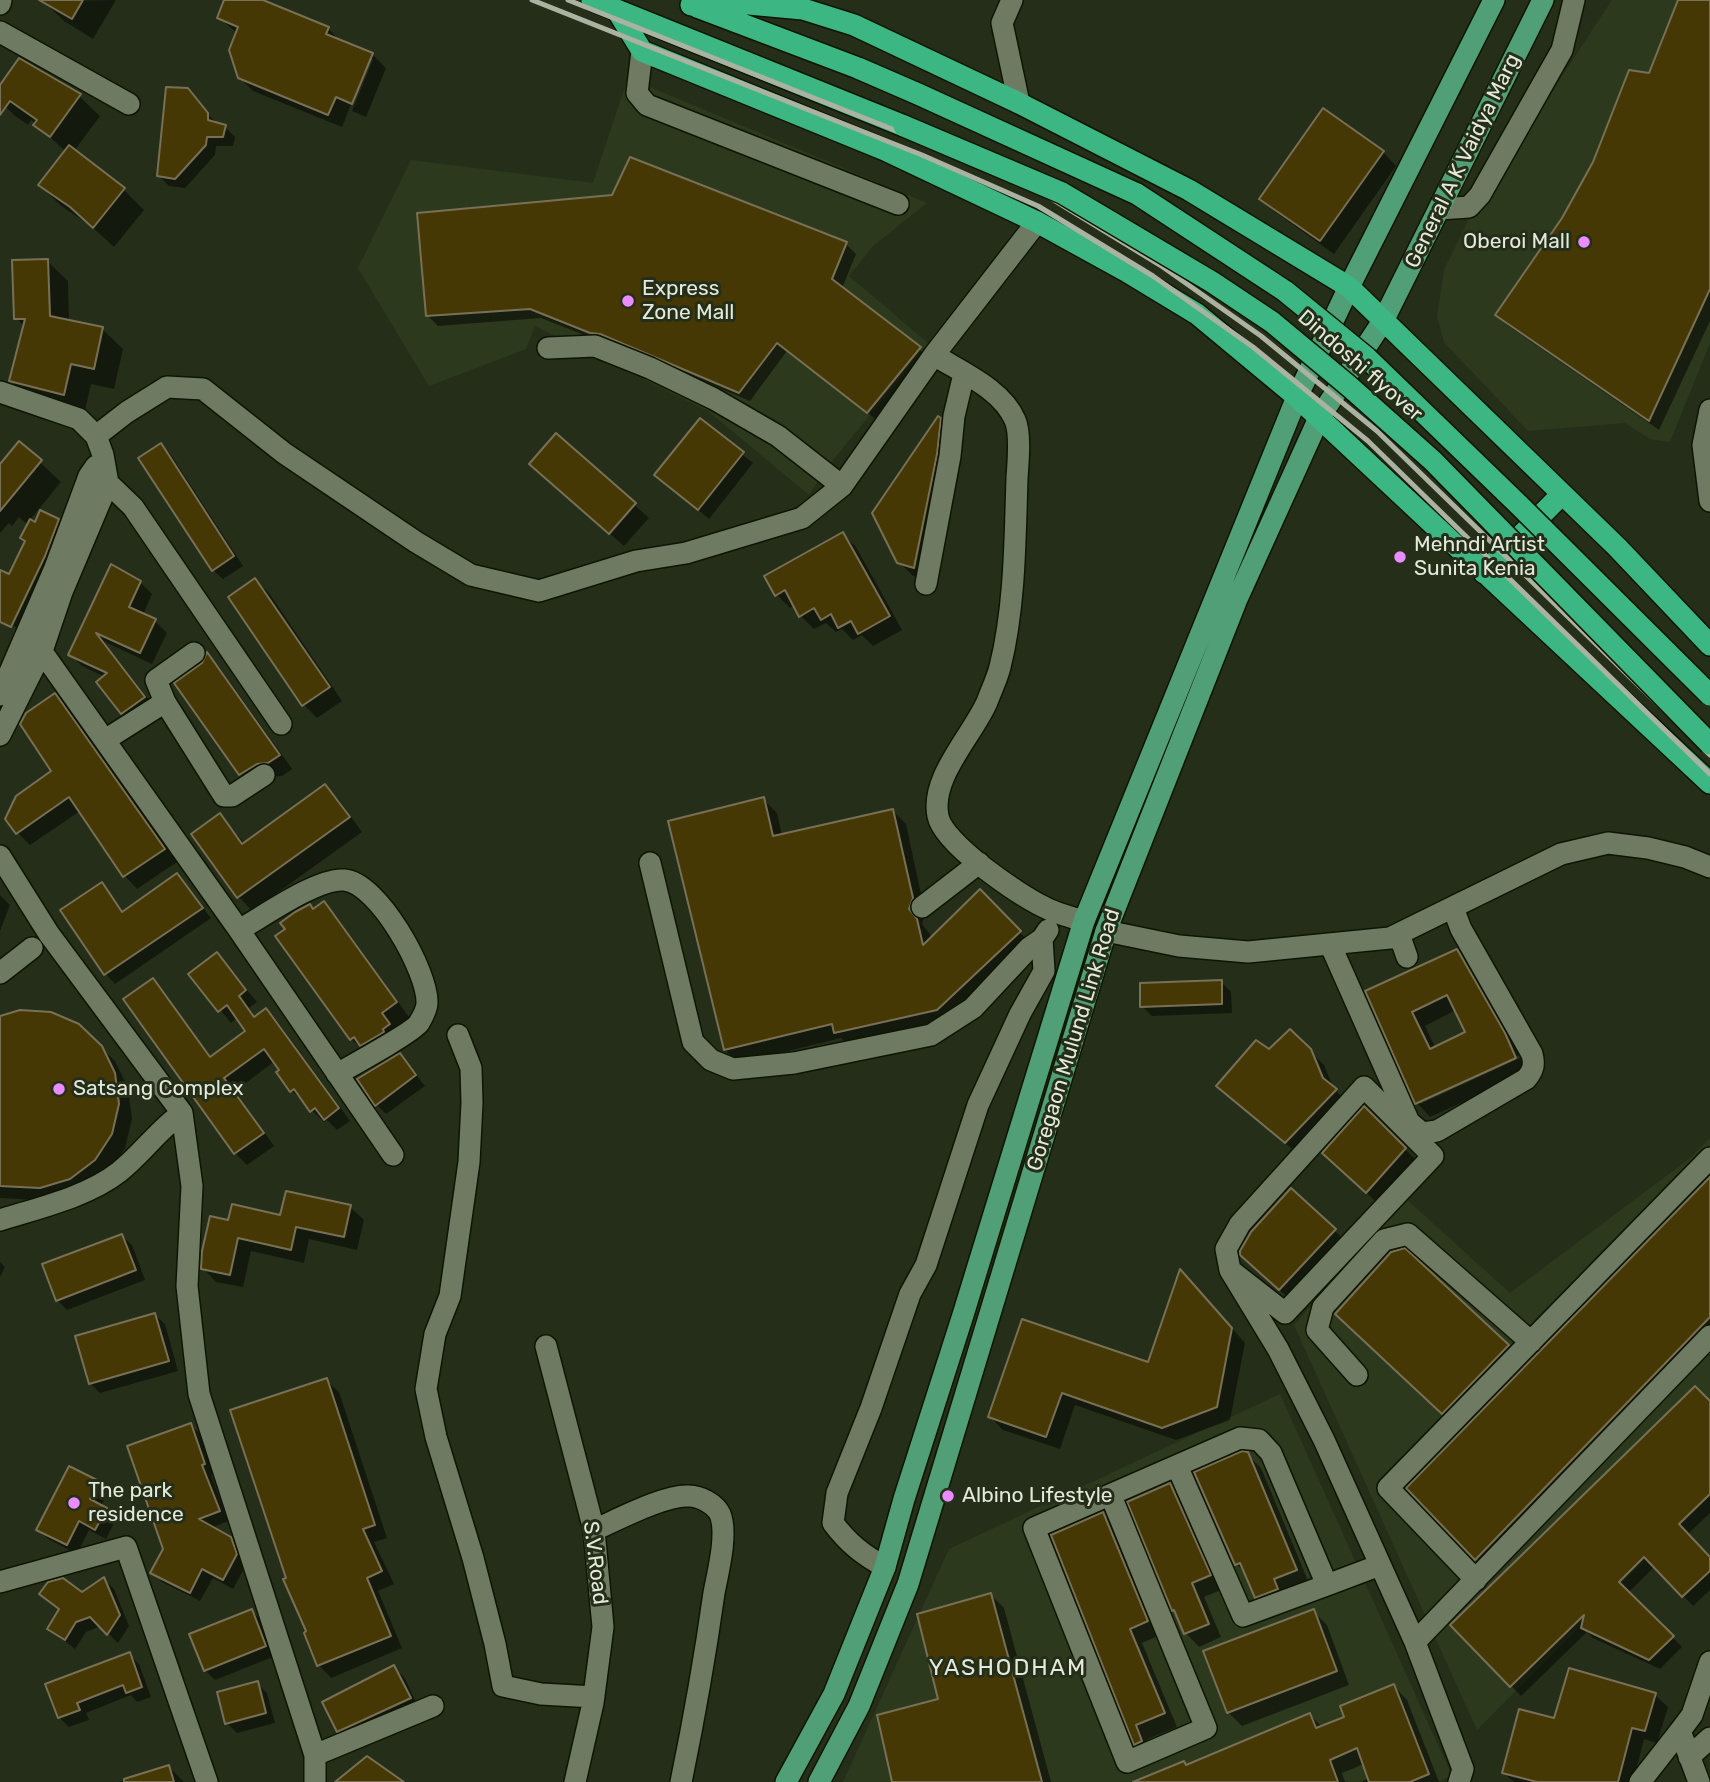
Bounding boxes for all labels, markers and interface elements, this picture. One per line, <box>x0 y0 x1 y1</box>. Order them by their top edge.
street label: General A K Vaidya Marg <box>1400 50 1526 272</box>
place label: Oberoi Mall <box>1463 229 1570 255</box>
marker: Oberoi Mall <box>1576 234 1592 250</box>
place label: Express Zone Mall <box>642 276 734 326</box>
marker: Express Zone Mall <box>620 293 636 309</box>
street label: Dindoshi flyover <box>1292 305 1428 427</box>
place label: Mehndi Artist Sunita Kenia <box>1414 532 1545 582</box>
marker: Mehndi Artist Sunita Kenia <box>1392 549 1408 565</box>
street label: Goregaon Mulund Link Road <box>1022 906 1126 1174</box>
place label: Satsang Complex <box>73 1076 244 1102</box>
marker: Satsang Complex <box>51 1081 67 1097</box>
place label: The park residence <box>88 1478 184 1528</box>
place label: Albino Lifestyle <box>962 1483 1113 1509</box>
marker: Albino Lifestyle <box>940 1488 956 1504</box>
marker: The park residence <box>66 1495 82 1511</box>
street label: S.V.Road <box>577 1520 613 1606</box>
district label: YASHODHAM <box>930 1654 1086 1682</box>

